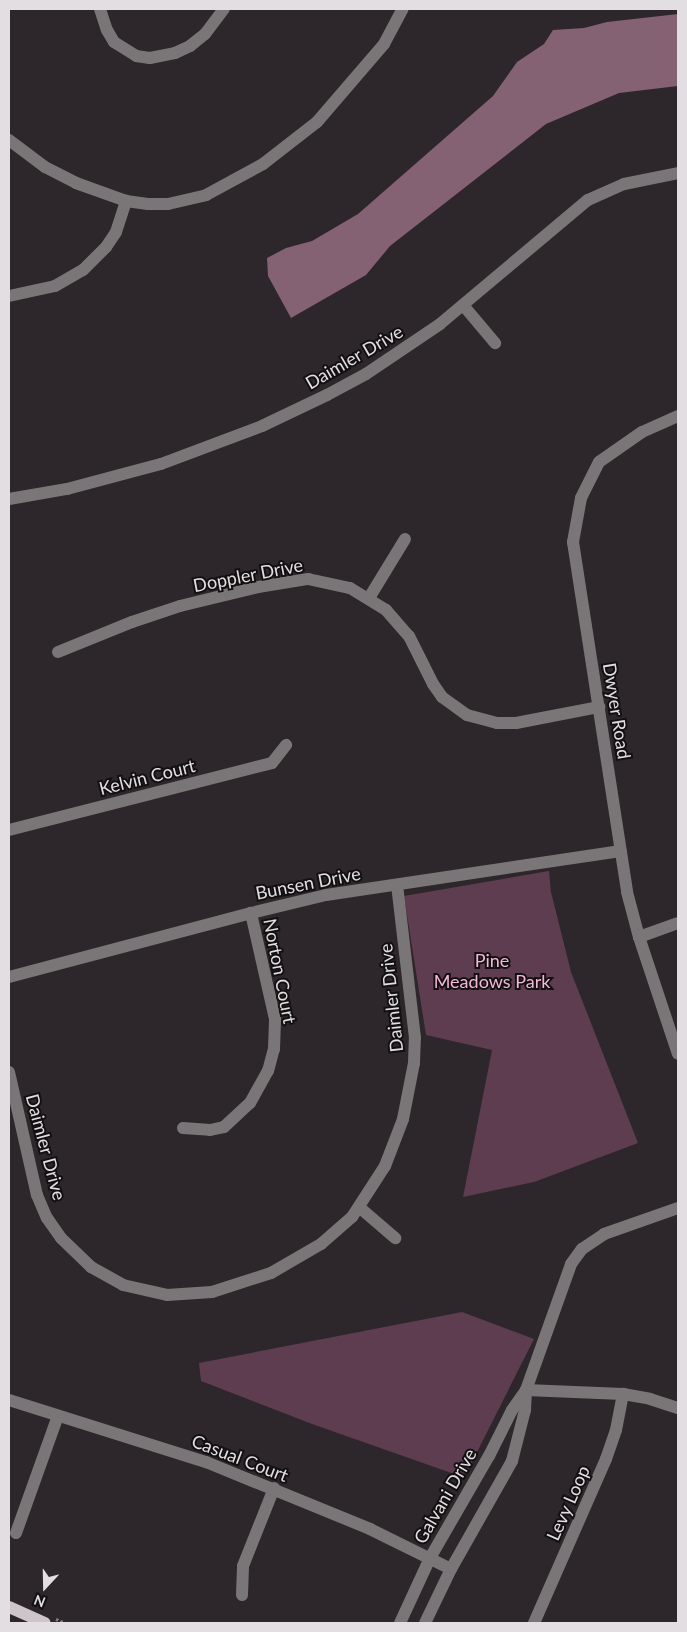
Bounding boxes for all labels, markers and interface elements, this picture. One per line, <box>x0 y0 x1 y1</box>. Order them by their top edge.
street label: Daimler Drive <box>301 320 407 394</box>
street label: Doppler Drive <box>191 554 305 596</box>
street label: Dwyer Road <box>599 661 635 761</box>
street label: Kelvin Court <box>97 755 197 799</box>
street label: Bunsen Drive <box>254 862 362 904</box>
street label: Norton Court <box>259 917 301 1025</box>
street label: Daimler Drive <box>375 942 407 1054</box>
park label: Pine Meadows Park <box>434 950 550 992</box>
street label: Daimler Drive <box>21 1091 71 1203</box>
street label: Casual Court <box>189 1430 291 1486</box>
street label: Galvani Drive <box>409 1445 481 1547</box>
street label: Levy Loop <box>542 1462 594 1544</box>
north arrow <box>20 1562 70 1612</box>
text: N <box>31 1592 48 1611</box>

